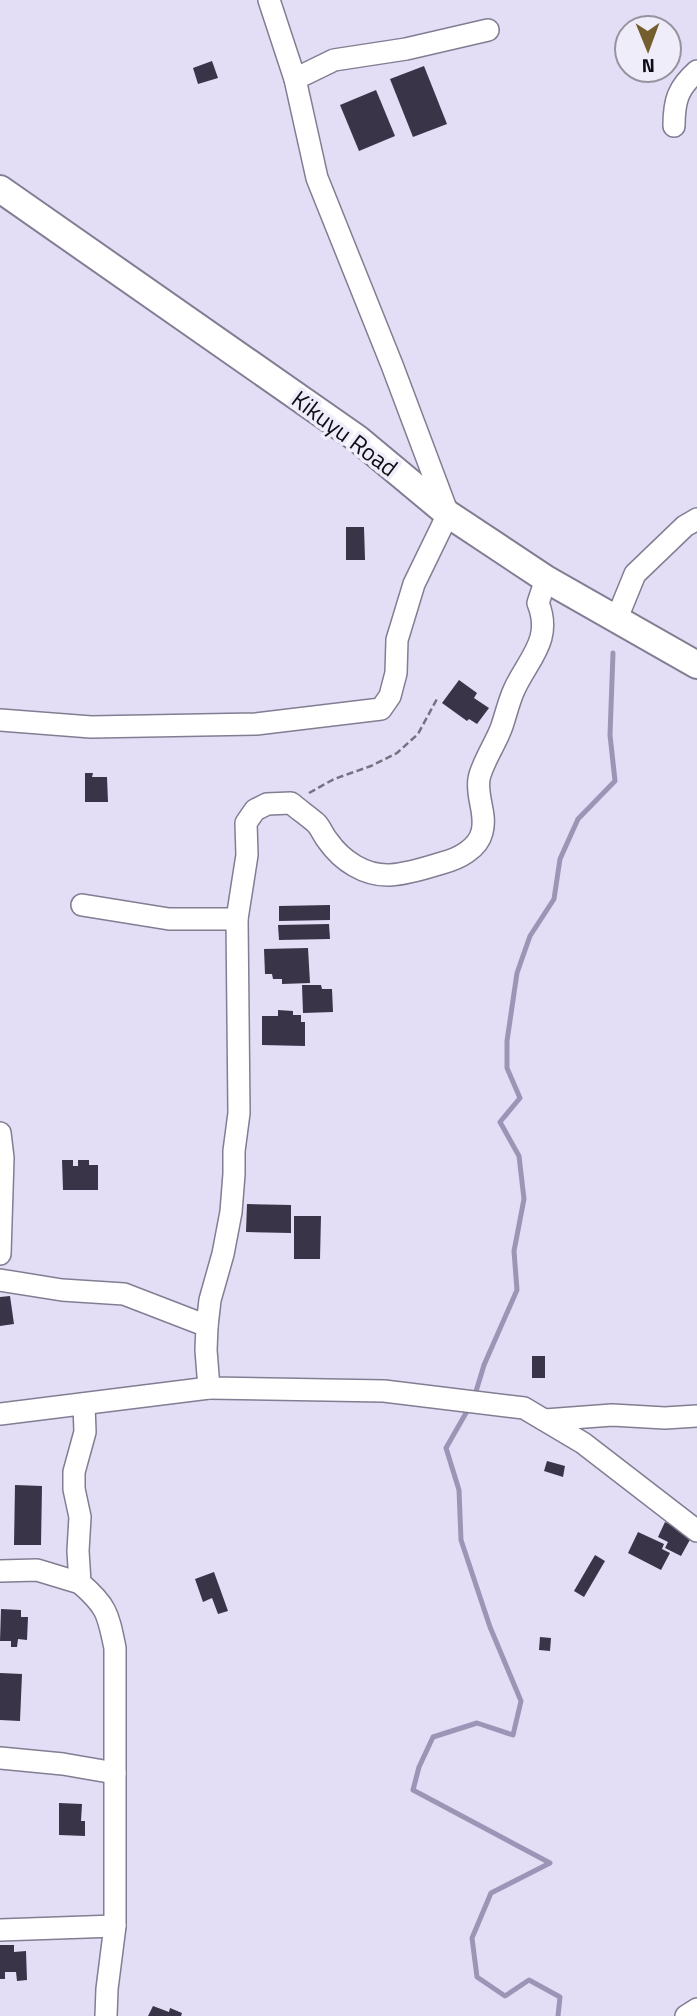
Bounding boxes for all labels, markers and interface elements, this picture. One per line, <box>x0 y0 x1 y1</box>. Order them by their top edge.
north arrow <box>613 14 683 84</box>
text: N <box>641 52 655 81</box>
street label: Kikuyu Road <box>284 381 406 485</box>

